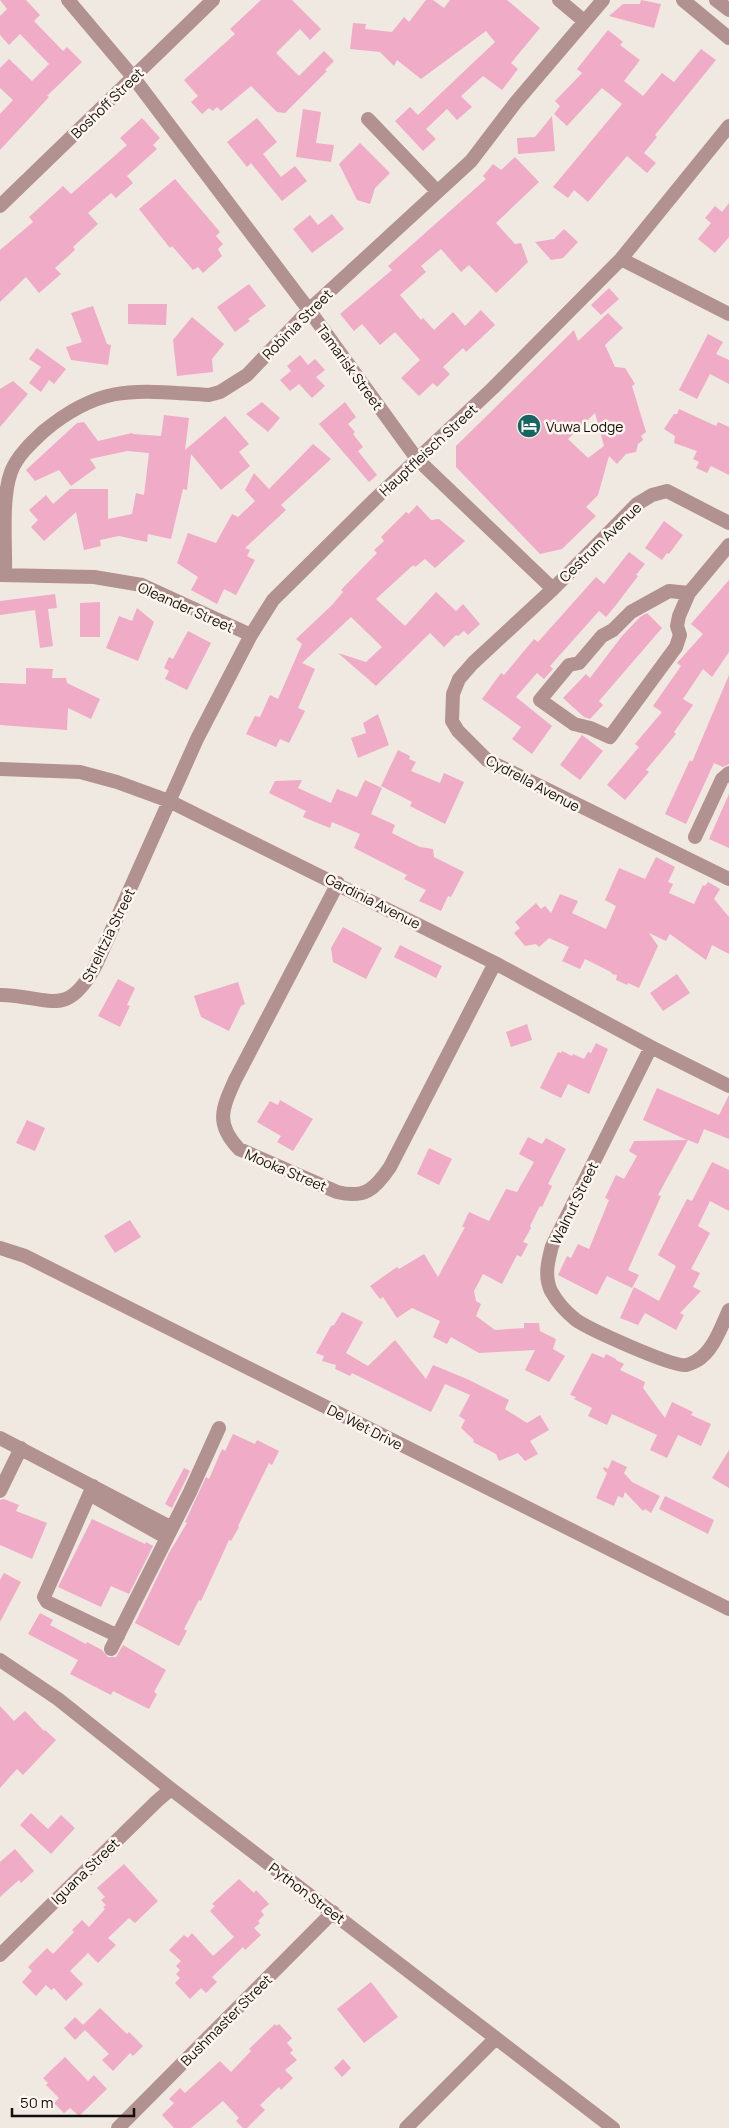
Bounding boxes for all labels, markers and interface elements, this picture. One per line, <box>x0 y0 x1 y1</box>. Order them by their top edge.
street label: Boshoff Street <box>67 63 148 142</box>
street label: Robinia Street <box>258 285 336 363</box>
street label: Tamarisk Street <box>313 320 388 414</box>
street label: Hauptfleisch Street <box>375 399 481 500</box>
hotel icon: Vuwa Lodge <box>516 413 542 439</box>
place label: Vuwa Lodge <box>546 417 623 436</box>
street label: Cestrum Avenue <box>555 498 645 586</box>
street label: Oleander Street <box>135 577 237 637</box>
street label: Cydrella Avenue <box>483 750 583 816</box>
street label: Gardinia Avenue <box>322 869 424 933</box>
street label: Strelitzia Street <box>77 885 139 985</box>
street label: Mooka Street <box>242 1144 330 1196</box>
street label: Walnut Street <box>546 1158 602 1247</box>
street label: De Wet Drive <box>324 1400 406 1454</box>
street label: Iguana Street <box>47 1833 123 1908</box>
street label: Python Street <box>265 1858 349 1928</box>
street label: Bushmaster Street <box>176 1970 276 2070</box>
scale bar <box>12 2086 135 2118</box>
text: 50 m <box>20 2092 54 2113</box>

